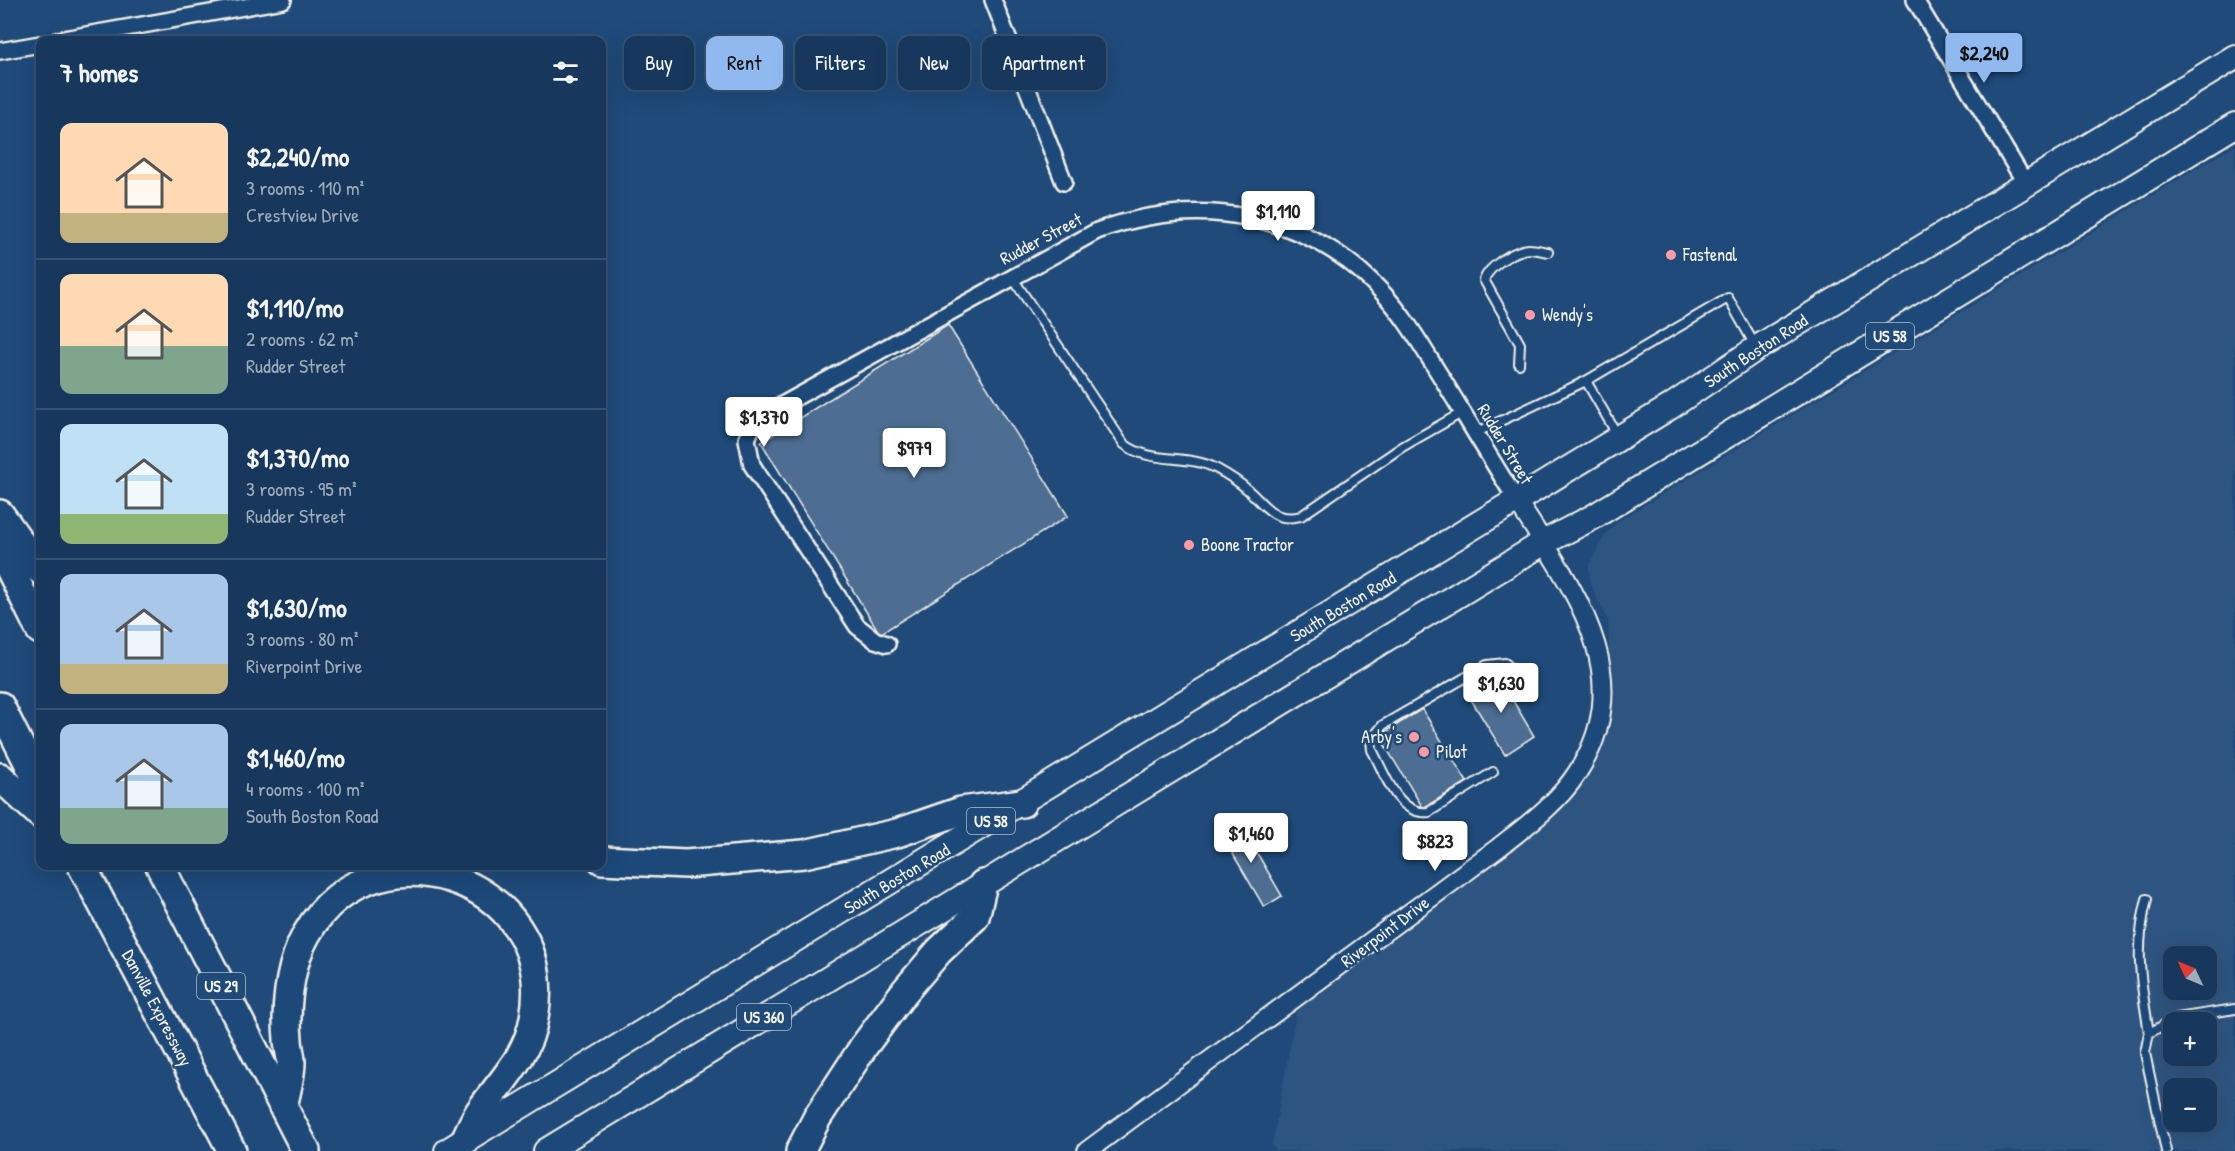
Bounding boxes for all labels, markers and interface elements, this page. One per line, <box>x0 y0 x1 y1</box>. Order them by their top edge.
pin: $2,240 <box>1935 33 2033 84</box>
chip: Buy <box>624 36 694 90</box>
chip: Rent <box>706 36 783 90</box>
chip: Filters <box>795 36 886 90</box>
chip: New <box>898 36 970 90</box>
chip: Apartment <box>982 36 1106 90</box>
text: $2,240 <box>1959 39 2009 66</box>
text: 7 homes <box>60 55 138 90</box>
icon: filters <box>549 56 582 89</box>
text: $2,240/mo <box>246 139 349 174</box>
icon: home <box>108 147 180 219</box>
text: 3 rooms · 110 m² <box>246 174 364 201</box>
pin: $1,110 <box>1229 191 1327 242</box>
text: $1,110 <box>1256 197 1300 224</box>
text: Crestview Drive <box>246 201 359 228</box>
street label: Rudder Street <box>995 206 1087 271</box>
place label: Fastenal <box>1682 242 1737 267</box>
marker: Fastenal <box>1664 248 1678 262</box>
text: $1,110/mo <box>246 290 344 325</box>
icon: home <box>108 298 180 370</box>
place label: Wendy's <box>1542 302 1593 327</box>
marker: Wendy's <box>1523 308 1537 322</box>
street label: South Boston Road <box>1699 308 1813 394</box>
road number: US 58 <box>1866 323 1914 349</box>
text: 2 rooms · 62 m² <box>246 325 358 352</box>
text: Rudder Street <box>246 352 346 379</box>
pin: $1,370 <box>715 397 813 448</box>
street label: Rudder Street <box>1472 399 1540 489</box>
text: $1,370 <box>739 403 789 430</box>
pin: $979 <box>878 428 950 479</box>
text: $979 <box>897 434 931 461</box>
text: $1,370/mo <box>246 440 349 475</box>
icon: home <box>108 448 180 520</box>
text: 3 rooms · 95 m² <box>246 475 356 502</box>
text: Rudder Street <box>246 502 346 529</box>
place label: Boone Tractor <box>1201 532 1294 557</box>
marker: Boone Tractor <box>1182 538 1196 552</box>
street label: South Boston Road <box>1285 565 1400 648</box>
text: $1,630/mo <box>246 590 347 625</box>
icon: home <box>108 598 180 670</box>
text: 3 rooms · 80 m² <box>246 625 358 652</box>
text: Riverpoint Drive <box>246 652 362 679</box>
pin: $1,630 <box>1452 663 1550 714</box>
text: $1,630 <box>1477 669 1525 696</box>
place label: Arby's <box>1361 724 1402 749</box>
marker: Arby's <box>1407 730 1421 744</box>
place label: Pilot <box>1436 739 1468 764</box>
text: $1,460/mo <box>246 740 345 775</box>
marker: Pilot <box>1417 745 1431 759</box>
icon: home <box>108 748 180 820</box>
text: 4 rooms · 100 m² <box>246 775 364 802</box>
text: South Boston Road <box>246 802 378 829</box>
road number: US 58 <box>967 808 1015 834</box>
pin: $1,460 <box>1202 813 1300 864</box>
text: $1,460 <box>1228 819 1274 846</box>
pin: $823 <box>1399 821 1471 872</box>
text: $823 <box>1416 827 1454 854</box>
street label: South Boston Road <box>839 837 954 920</box>
street label: Riverpoint Drive <box>1335 890 1434 973</box>
street label: Danville Expressway <box>116 945 199 1071</box>
north arrow <box>2163 946 2217 1000</box>
map controls <box>2163 946 2217 1132</box>
road number: US 29 <box>197 973 245 999</box>
road number: US 360 <box>737 1004 791 1030</box>
button: + <box>2163 1012 2217 1066</box>
button: − <box>2163 1078 2217 1132</box>

